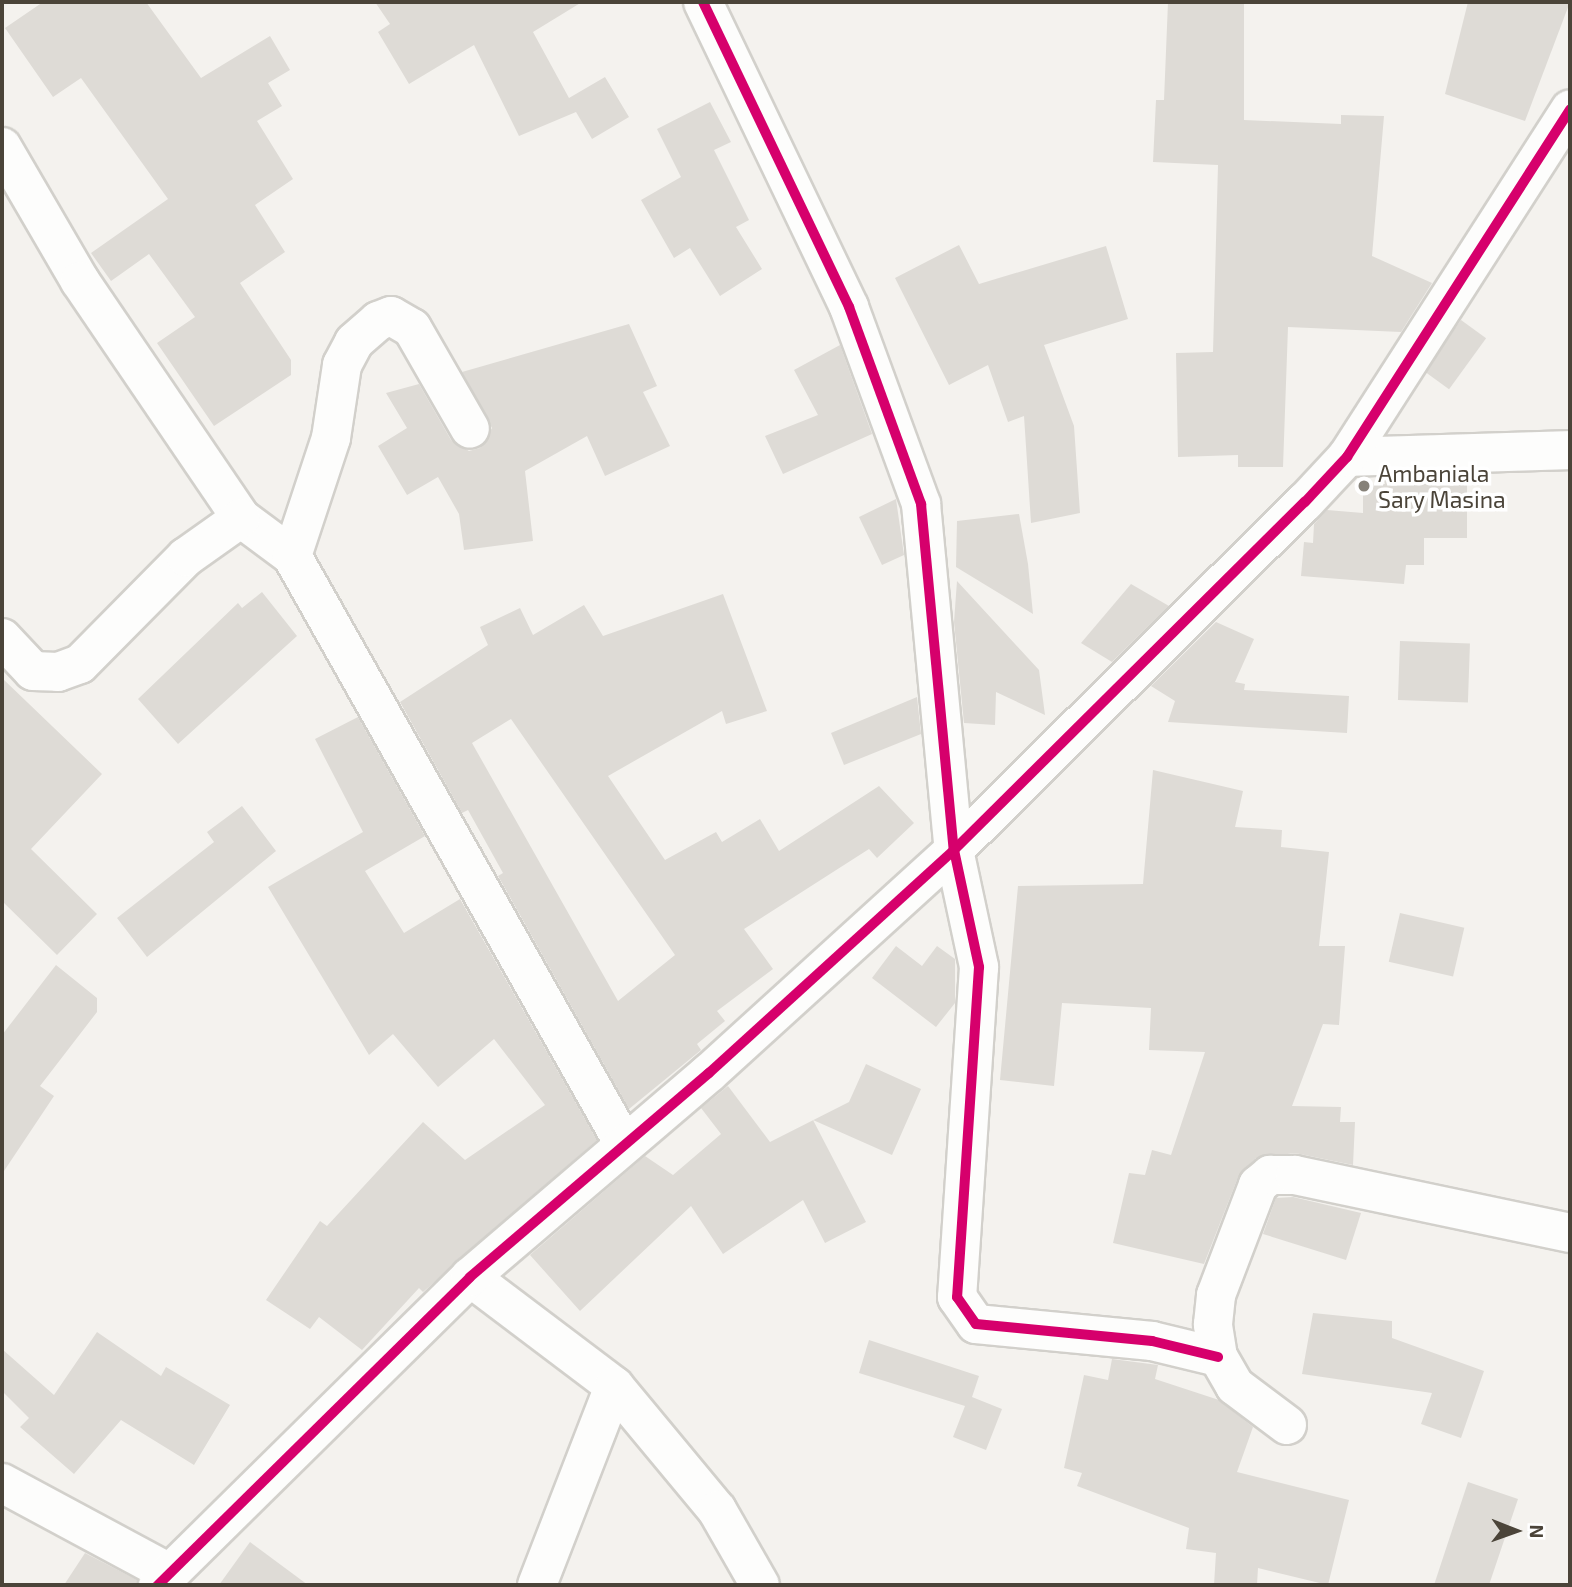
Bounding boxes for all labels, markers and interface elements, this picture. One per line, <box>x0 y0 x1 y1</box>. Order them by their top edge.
place label: Ambaniala Sary Masina <box>1378 459 1506 513</box>
marker: Ambaniala Sary Masina <box>1356 478 1372 494</box>
north arrow <box>1481 1496 1551 1566</box>
text: N <box>1526 1524 1549 1538</box>

